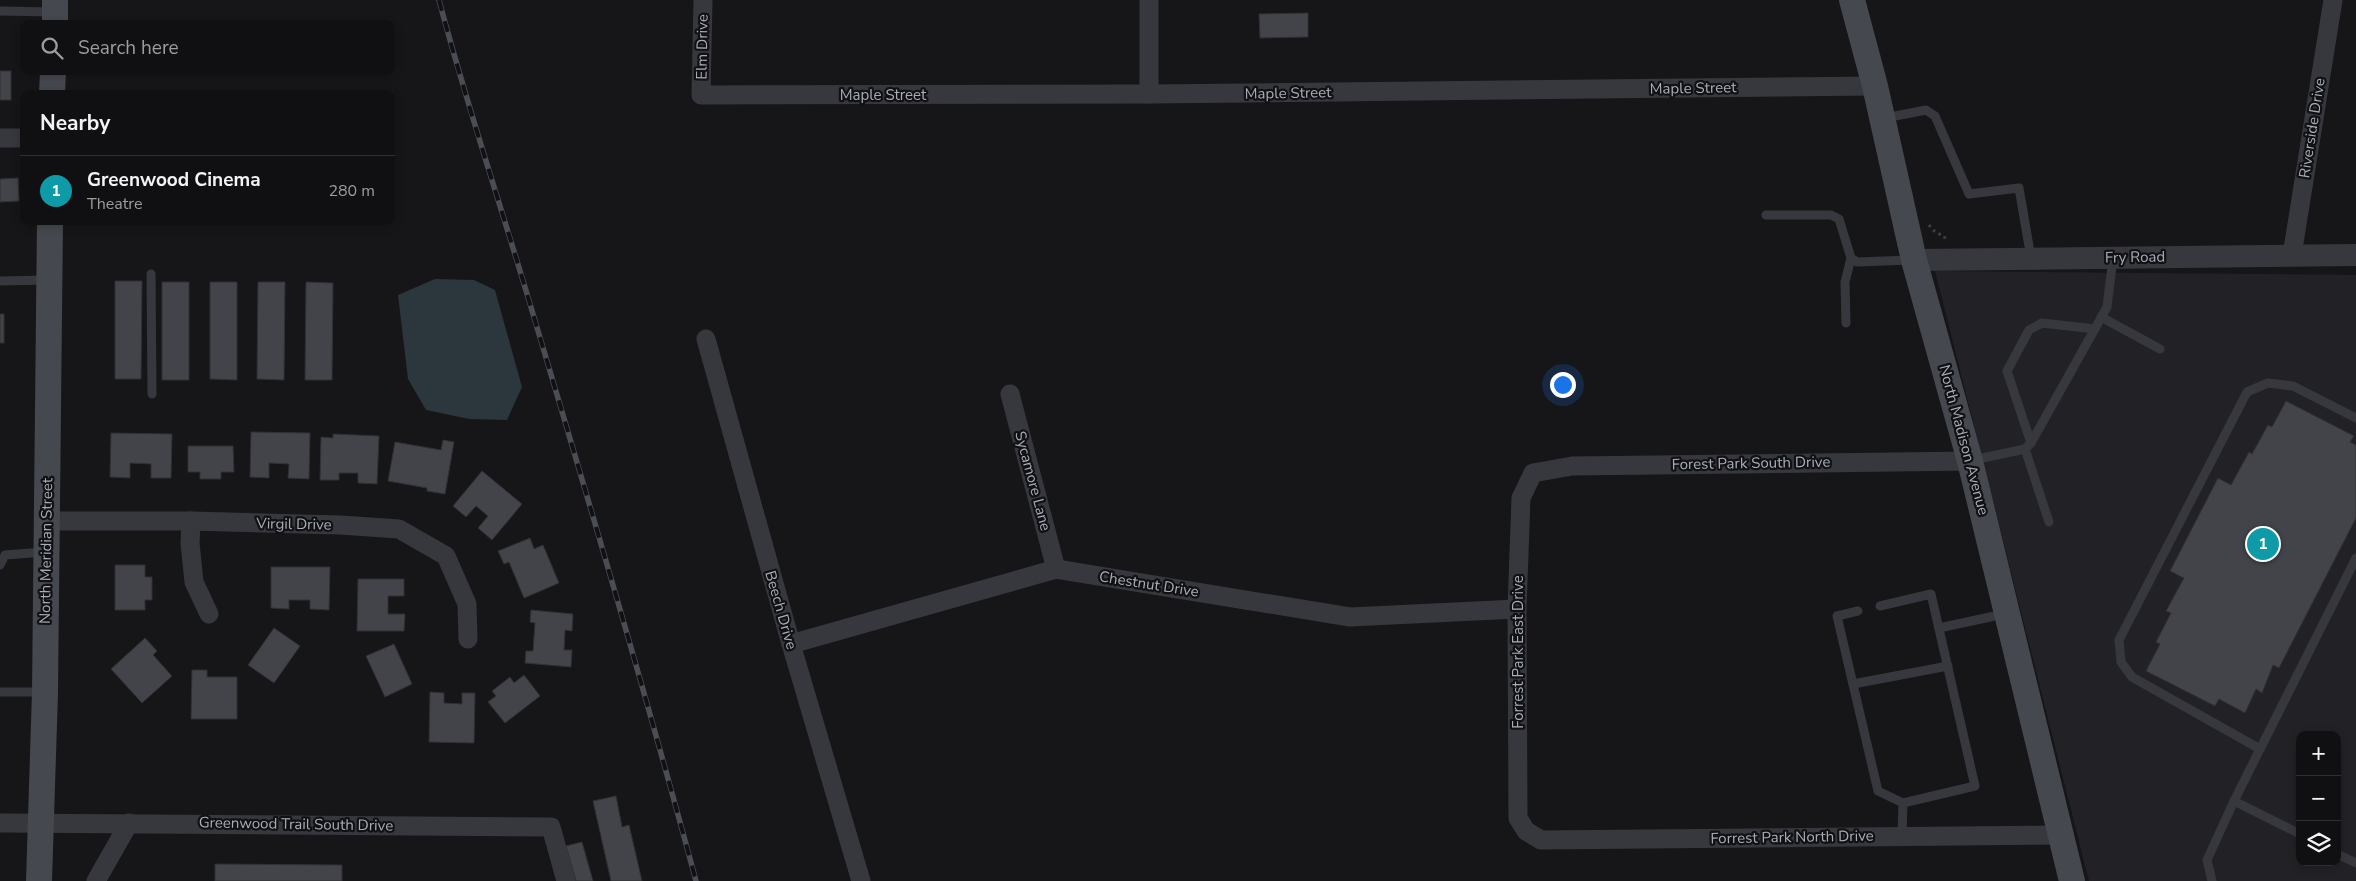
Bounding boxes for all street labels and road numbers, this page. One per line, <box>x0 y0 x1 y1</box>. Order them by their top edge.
street label: Elm Drive <box>691 14 713 80</box>
street label: Riverside Drive <box>2294 76 2330 180</box>
street label: Maple Street <box>1650 77 1737 99</box>
street label: Maple Street <box>1245 82 1332 104</box>
street label: Maple Street <box>840 85 927 105</box>
street label: Fry Road <box>2105 246 2165 268</box>
street label: North Madison Avenue <box>1934 363 1994 517</box>
street label: Sycamore Lane <box>1010 429 1056 533</box>
street label: Forest Park South Drive <box>1671 452 1831 474</box>
street label: North Meridian Street <box>35 477 57 624</box>
street label: Virgil Drive <box>255 513 332 535</box>
street label: Chestnut Drive <box>1098 566 1200 602</box>
street label: Beech Drive <box>760 568 802 652</box>
street label: Forrest Park East Drive <box>1508 575 1528 729</box>
street label: Greenwood Trail South Drive <box>199 812 393 836</box>
street label: Forrest Park North Drive <box>1710 826 1874 848</box>

